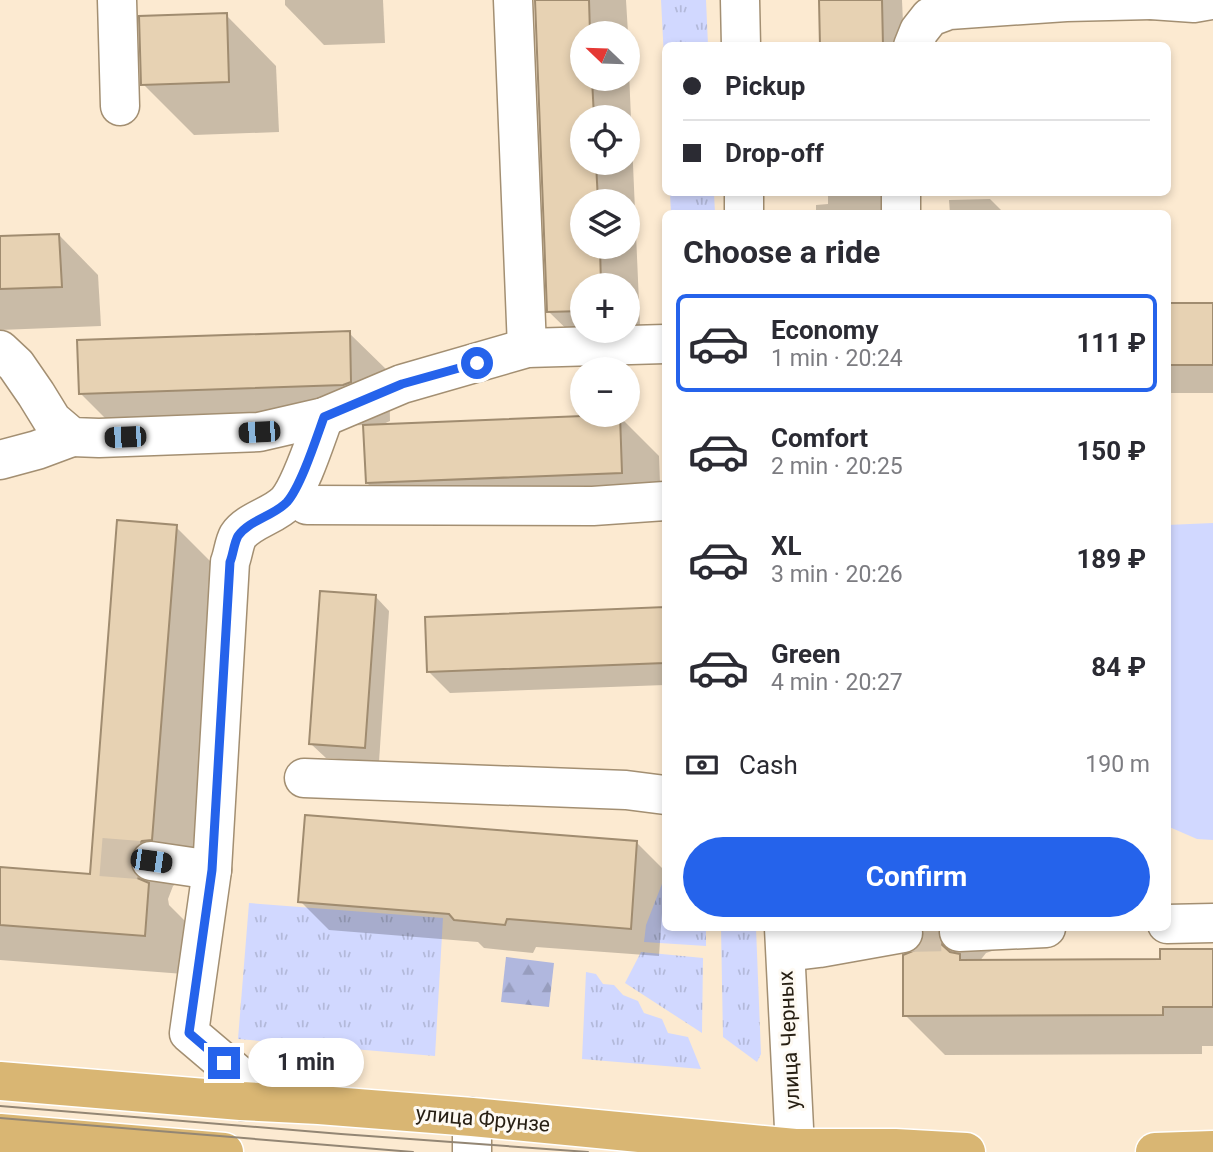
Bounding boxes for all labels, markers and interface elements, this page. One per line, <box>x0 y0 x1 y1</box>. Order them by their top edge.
north arrow <box>570 21 640 91</box>
map controls <box>570 21 640 427</box>
text: Pickup <box>725 71 805 101</box>
button: locate <box>570 105 640 175</box>
text: Drop-off <box>725 138 824 168</box>
button: layers <box>570 189 640 259</box>
text: Choose a ride <box>683 233 880 271</box>
button: + <box>570 273 640 343</box>
icon: car <box>687 312 750 375</box>
text: Economy <box>771 315 878 345</box>
text: 111 ₽ <box>1076 328 1146 358</box>
text: 1 min · 20:24 <box>771 345 903 372</box>
route start <box>461 347 493 379</box>
button: − <box>570 357 640 427</box>
car <box>238 420 281 444</box>
icon: car <box>687 420 750 483</box>
text: Comfort <box>771 423 868 453</box>
car <box>104 426 147 448</box>
text: 150 ₽ <box>1076 436 1146 466</box>
text: 2 min · 20:25 <box>771 453 903 480</box>
icon: car <box>687 528 750 591</box>
text: XL <box>771 531 802 561</box>
text: 189 ₽ <box>1076 544 1146 574</box>
text: 3 min · 20:26 <box>771 561 903 588</box>
icon: car <box>687 636 750 699</box>
text: Green <box>771 639 841 669</box>
text: 84 ₽ <box>1091 652 1146 682</box>
text: 4 min · 20:27 <box>771 669 903 696</box>
icon: cash <box>683 746 721 784</box>
text: Cash <box>739 750 798 780</box>
text: 190 m <box>1085 751 1150 778</box>
button: Confirm <box>683 837 1150 917</box>
car <box>129 848 174 874</box>
street label: улица Черных <box>773 970 805 1110</box>
callout: 1 min <box>248 1038 364 1088</box>
route end <box>208 1047 240 1079</box>
text: 1 min <box>277 1049 335 1076</box>
street label: улица Фрунзе <box>415 1101 551 1137</box>

